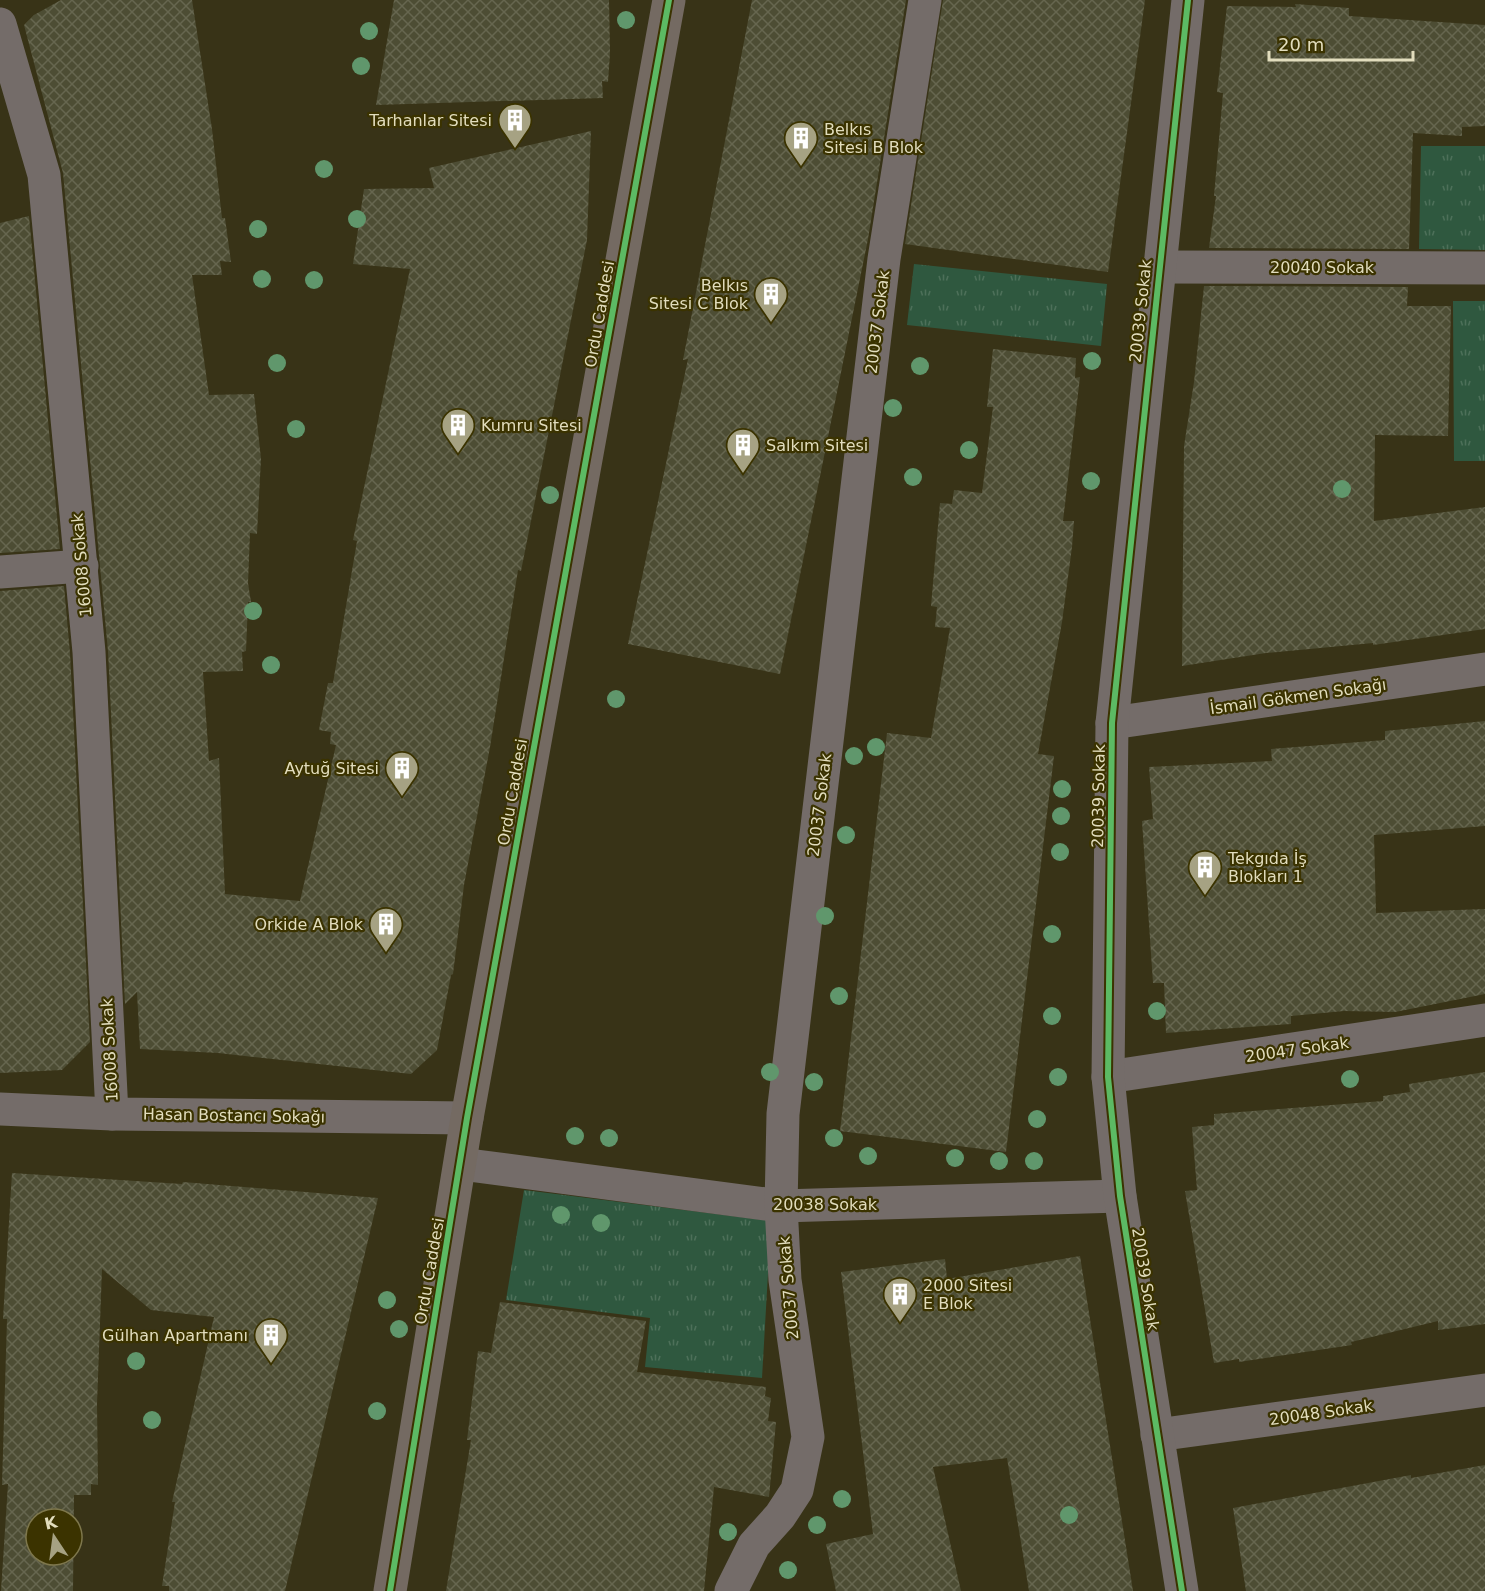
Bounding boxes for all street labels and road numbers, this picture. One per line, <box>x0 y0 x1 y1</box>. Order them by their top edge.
street label: 20039 Sokak <box>1126 258 1155 364</box>
street label: 20040 Sokak <box>1270 258 1375 277</box>
street label: Ordu Caddesi <box>581 259 618 369</box>
street label: 20037 Sokak <box>862 269 893 375</box>
street label: 16008 Sokak <box>67 512 95 618</box>
street label: İsmail Gökmen Sokağı <box>1209 675 1387 718</box>
street label: Ordu Caddesi <box>494 737 531 847</box>
street label: 20039 Sokak <box>1088 743 1109 848</box>
street label: 20037 Sokak <box>804 752 835 858</box>
street label: 16008 Sokak <box>97 997 122 1102</box>
street label: 20047 Sokak <box>1244 1033 1351 1066</box>
street label: Hasan Bostancı Sokağı <box>143 1104 325 1127</box>
street label: 20038 Sokak <box>773 1195 878 1214</box>
street label: Ordu Caddesi <box>411 1216 448 1326</box>
street label: 20039 Sokak <box>1128 1226 1163 1333</box>
street label: 20037 Sokak <box>774 1235 802 1341</box>
street label: 20048 Sokak <box>1268 1396 1375 1429</box>

